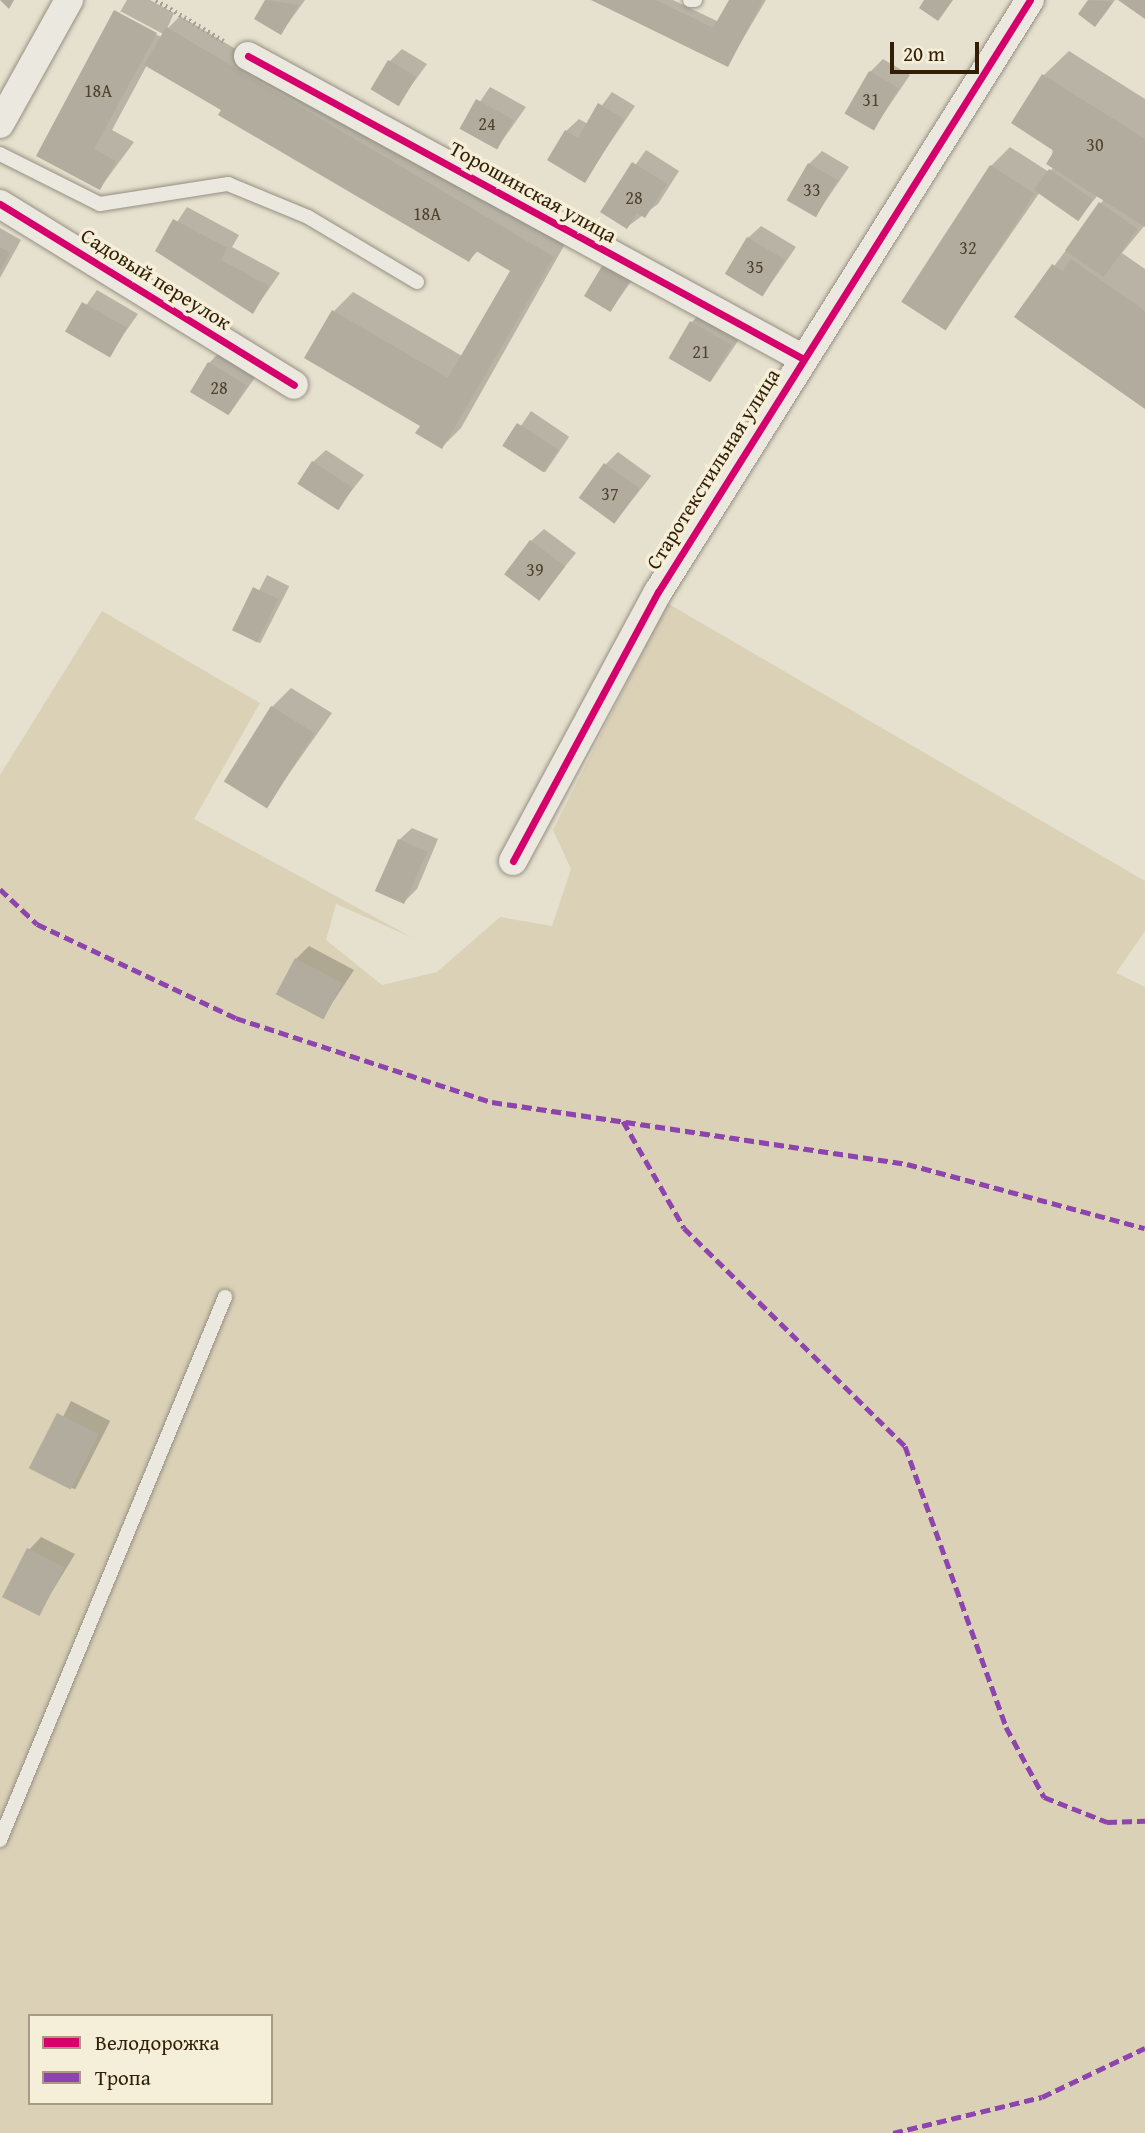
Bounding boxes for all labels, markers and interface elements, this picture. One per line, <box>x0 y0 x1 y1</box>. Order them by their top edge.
scale bar <box>893 28 982 72</box>
text: 20 m <box>903 38 945 69</box>
house number: 18А <box>84 80 112 102</box>
house number: 31 <box>862 89 880 111</box>
house number: 24 <box>478 113 496 135</box>
house number: 30 <box>1086 134 1104 156</box>
street label: Торошинская улица <box>445 136 621 248</box>
house number: 33 <box>803 179 821 201</box>
house number: 28 <box>625 187 643 209</box>
house number: 18А <box>413 203 441 225</box>
street label: Садовый переулок <box>76 223 236 335</box>
house number: 32 <box>959 237 977 259</box>
house number: 35 <box>746 256 764 278</box>
house number: 21 <box>692 341 710 363</box>
street label: Старотекстильная улица <box>641 364 785 574</box>
house number: 28 <box>210 377 228 399</box>
house number: 37 <box>601 483 619 505</box>
house number: 39 <box>526 559 544 581</box>
legend <box>28 2014 273 2105</box>
text: Велодорожка <box>95 2027 220 2058</box>
text: Тропа <box>95 2062 151 2093</box>

